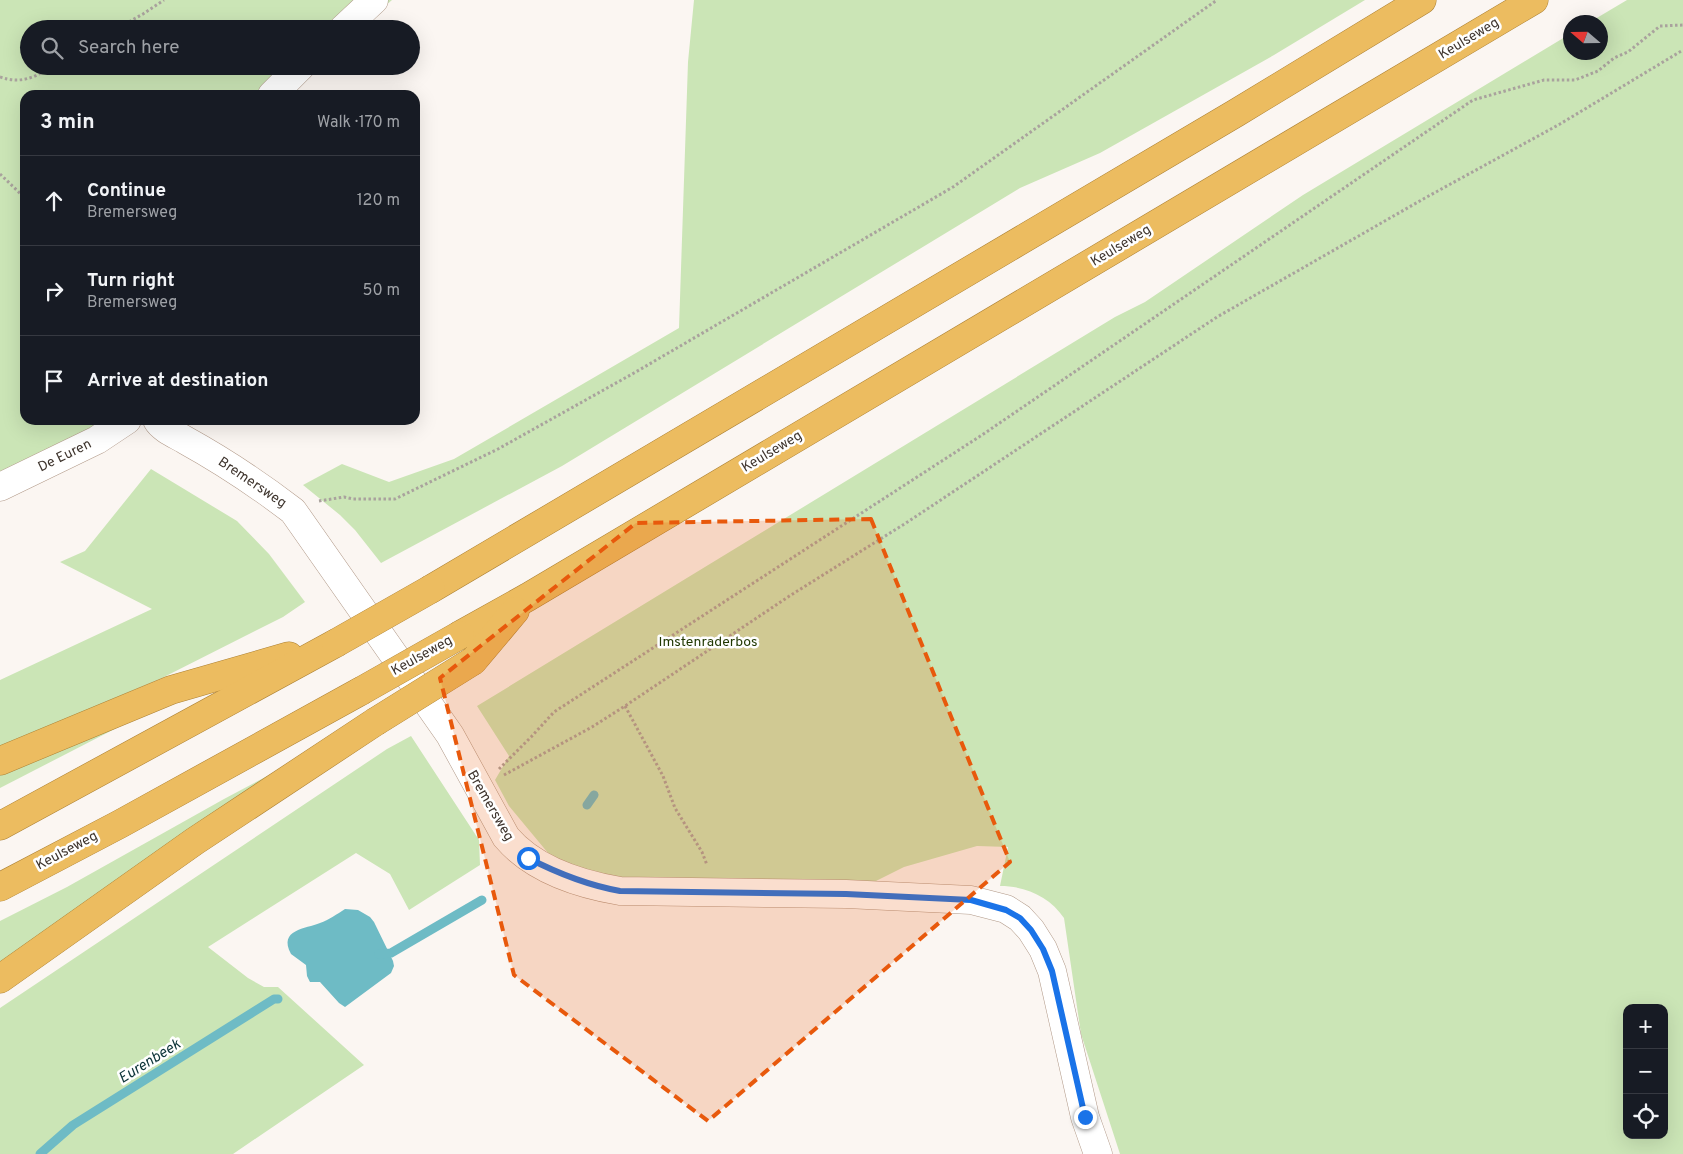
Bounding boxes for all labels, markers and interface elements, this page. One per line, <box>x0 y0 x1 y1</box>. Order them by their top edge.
street label: Keulseweg <box>1436 14 1502 64</box>
north arrow <box>1563 15 1608 60</box>
search box <box>20 20 420 75</box>
icon: search <box>38 34 66 62</box>
text: Search here <box>78 36 180 60</box>
text: 3 min <box>40 109 95 136</box>
text: Walk · 170 m <box>317 113 400 133</box>
text: Continue <box>87 179 166 203</box>
icon: ahead <box>40 187 68 215</box>
text: 120 m <box>357 191 400 211</box>
text: Bremersweg <box>87 203 177 223</box>
street label: Keulseweg <box>1088 221 1154 271</box>
text: Turn right <box>87 269 175 293</box>
icon: right <box>40 277 68 305</box>
text: 50 m <box>363 281 400 301</box>
text: Bremersweg <box>87 293 177 313</box>
icon: arrive <box>40 367 68 395</box>
text: Arrive at destination <box>87 369 268 393</box>
street label: Keulseweg <box>739 427 805 477</box>
street label: De Euren <box>36 436 94 476</box>
street label: Bremersweg <box>215 454 289 512</box>
street label: Keulseweg <box>388 632 456 680</box>
park label: Imstenraderbos <box>658 634 758 651</box>
street label: Bremersweg <box>463 768 517 844</box>
street label: Keulseweg <box>33 828 101 874</box>
route start <box>517 847 540 870</box>
map controls <box>1623 1004 1668 1139</box>
button: + <box>1623 1004 1668 1049</box>
water label: Eurenbeek <box>115 1035 185 1088</box>
button: − <box>1623 1049 1668 1094</box>
button: locate <box>1623 1094 1668 1139</box>
route end <box>1074 1106 1097 1129</box>

